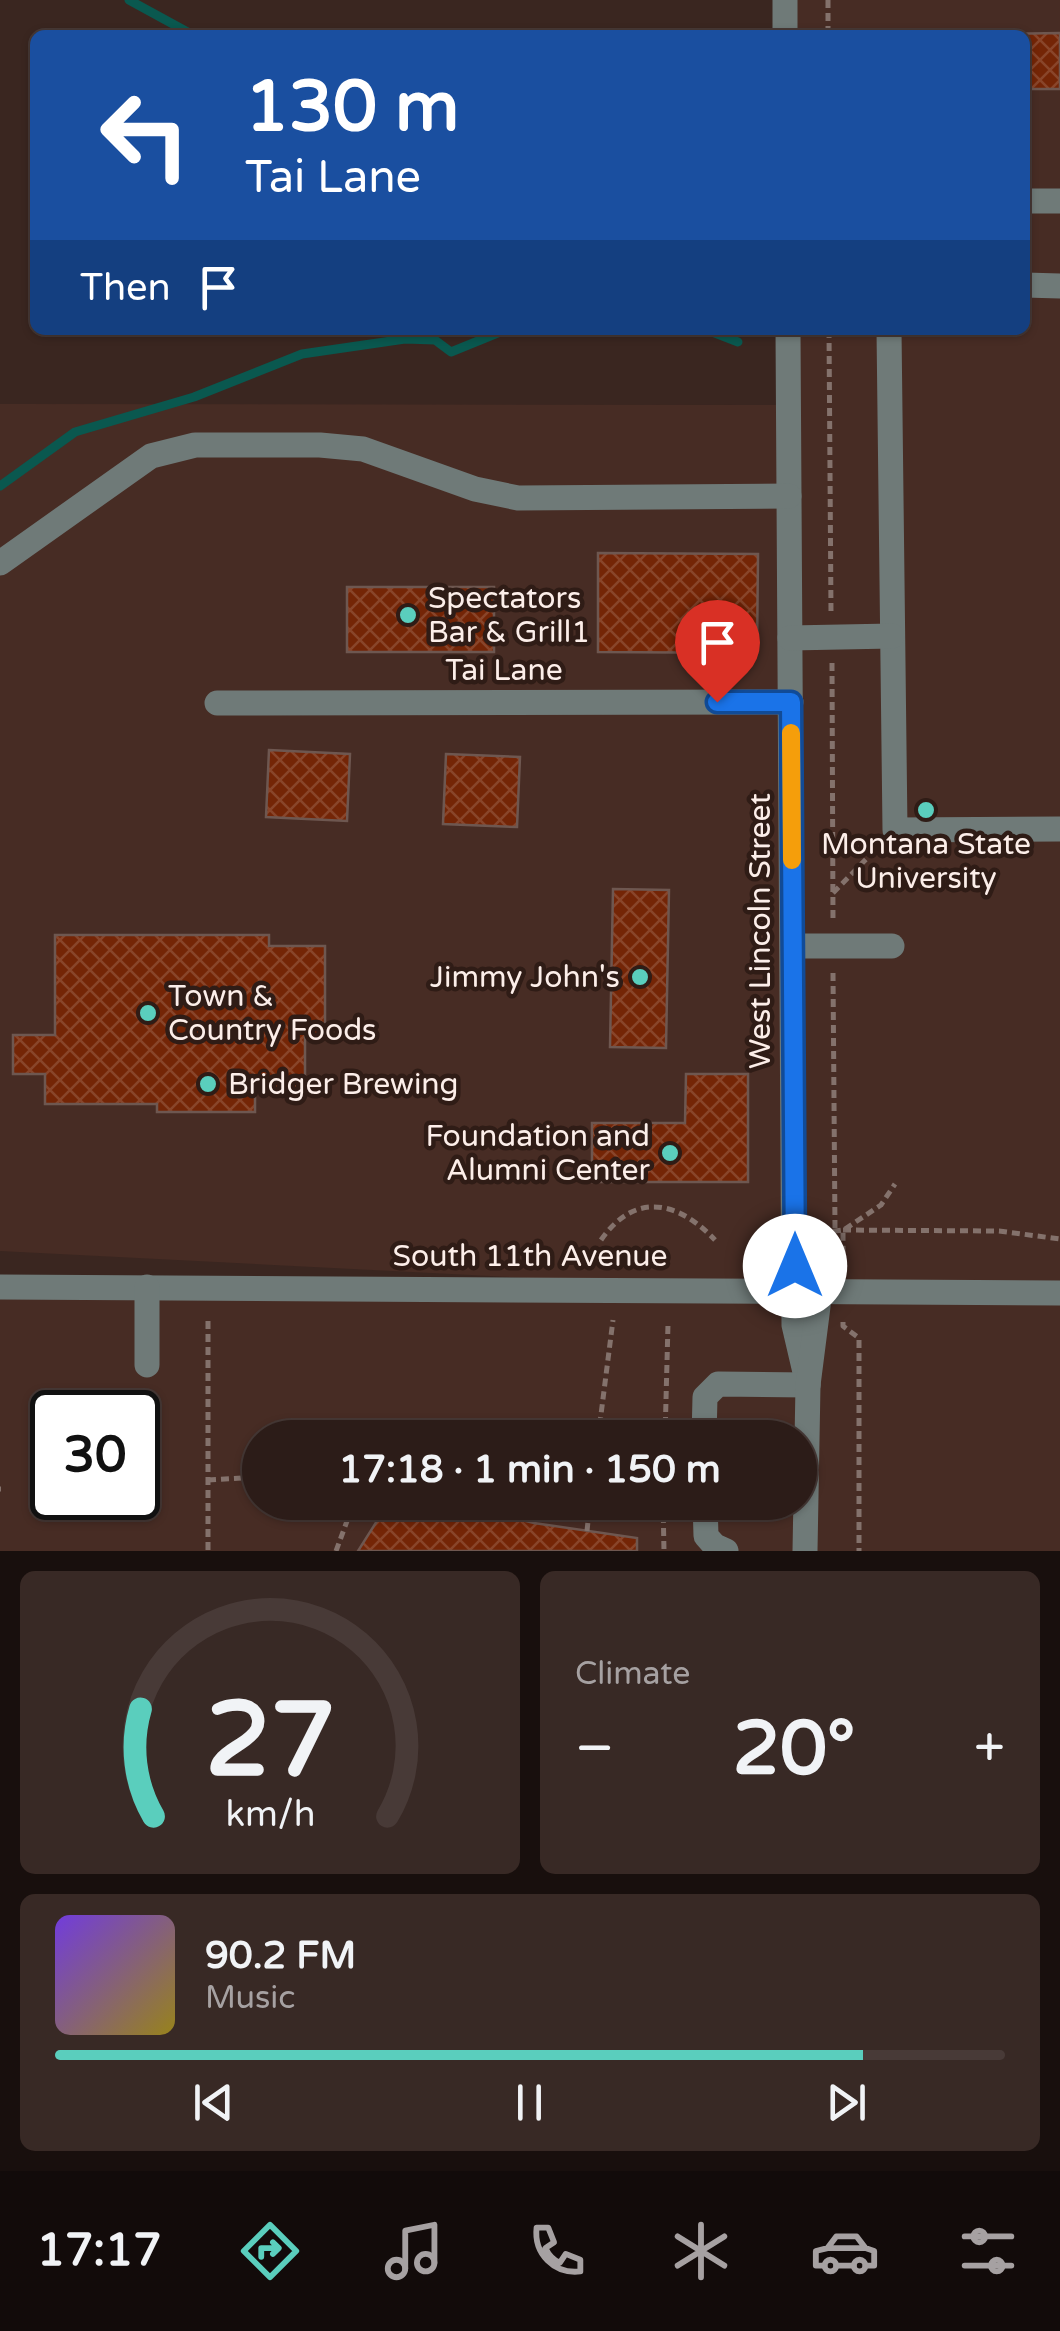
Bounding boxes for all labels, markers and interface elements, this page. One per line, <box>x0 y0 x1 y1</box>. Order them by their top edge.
text: 130 m <box>245 66 459 150</box>
icon: left <box>80 70 210 200</box>
text: Tai Lane <box>245 151 421 205</box>
icon: arrive <box>191 260 246 315</box>
text: Then <box>80 265 171 311</box>
place label: Spectators Bar & Grill1 <box>428 580 590 651</box>
pin <box>675 600 760 703</box>
marker: Spectators Bar & Grill1 <box>397 604 419 626</box>
icon: arrive <box>690 615 745 670</box>
street label: Tai Lane <box>445 652 563 689</box>
street label: West Lincoln Street <box>742 793 779 1069</box>
marker: Montana State University <box>915 799 937 821</box>
place label: Montana State University <box>821 826 1031 897</box>
place label: Jimmy John's <box>430 959 620 996</box>
marker: Jimmy John's <box>629 966 651 988</box>
place label: Town & Country Foods <box>168 978 377 1049</box>
marker: Town & Country Foods <box>137 1002 159 1024</box>
place label: Bridger Brewing <box>228 1066 459 1103</box>
marker: Bridger Brewing <box>197 1073 219 1095</box>
place label: Foundation and Alumni Center <box>425 1118 651 1189</box>
marker: Foundation and Alumni Center <box>659 1142 681 1164</box>
position arrow <box>743 1214 847 1318</box>
street label: South 11th Avenue <box>392 1238 668 1275</box>
speed limit sign: 30 <box>30 1390 160 1520</box>
text: 17:18 · 1 min · 150 m <box>338 1447 721 1493</box>
text: Climate <box>575 1655 690 1693</box>
text: 27 <box>205 1679 335 1804</box>
text: 20° <box>733 1704 855 1794</box>
text: − <box>575 1716 614 1782</box>
text: + <box>974 1716 1005 1782</box>
text: km/h <box>225 1793 315 1836</box>
text: 90.2 FM <box>205 1933 356 1979</box>
text: Music <box>205 1979 295 2017</box>
icon: previous <box>186 2075 241 2130</box>
icon: pause <box>502 2075 557 2130</box>
icon: next <box>819 2075 874 2130</box>
icon: directions <box>235 2216 305 2286</box>
icon: music <box>379 2216 449 2286</box>
icon: phone <box>522 2216 592 2286</box>
icon: climate <box>666 2216 736 2286</box>
icon: car <box>810 2216 880 2286</box>
icon: filters <box>953 2216 1023 2286</box>
text: 17:17 <box>37 2224 162 2278</box>

